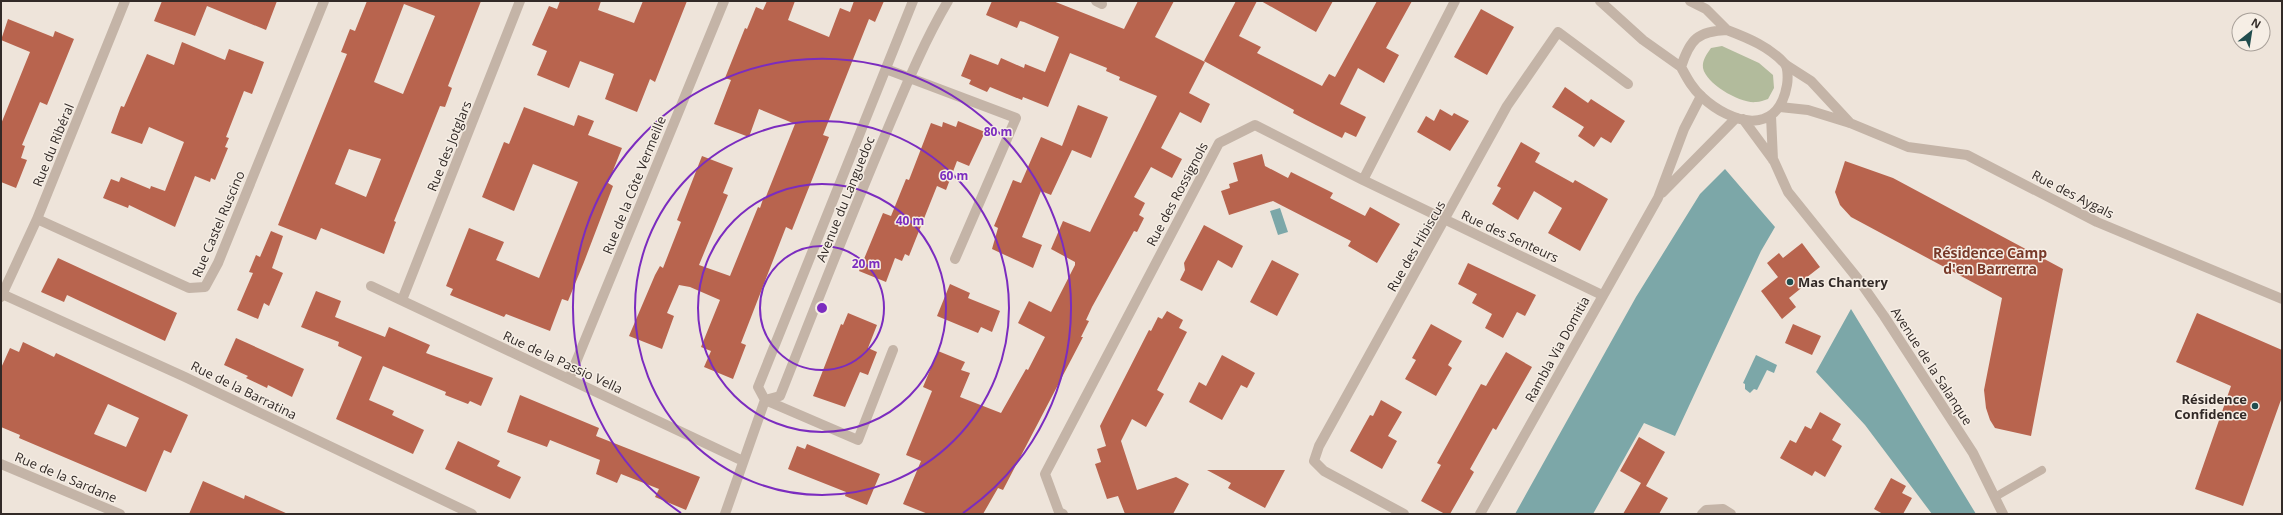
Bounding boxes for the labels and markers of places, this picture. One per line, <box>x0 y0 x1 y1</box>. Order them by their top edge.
place label: Mas Chantery <box>1798 273 1888 291</box>
marker: Mas Chantery <box>1785 277 1795 287</box>
centre of rings <box>815 301 829 315</box>
place label: Résidence Confidence <box>2174 390 2247 423</box>
marker: Résidence Confidence <box>2250 401 2260 411</box>

